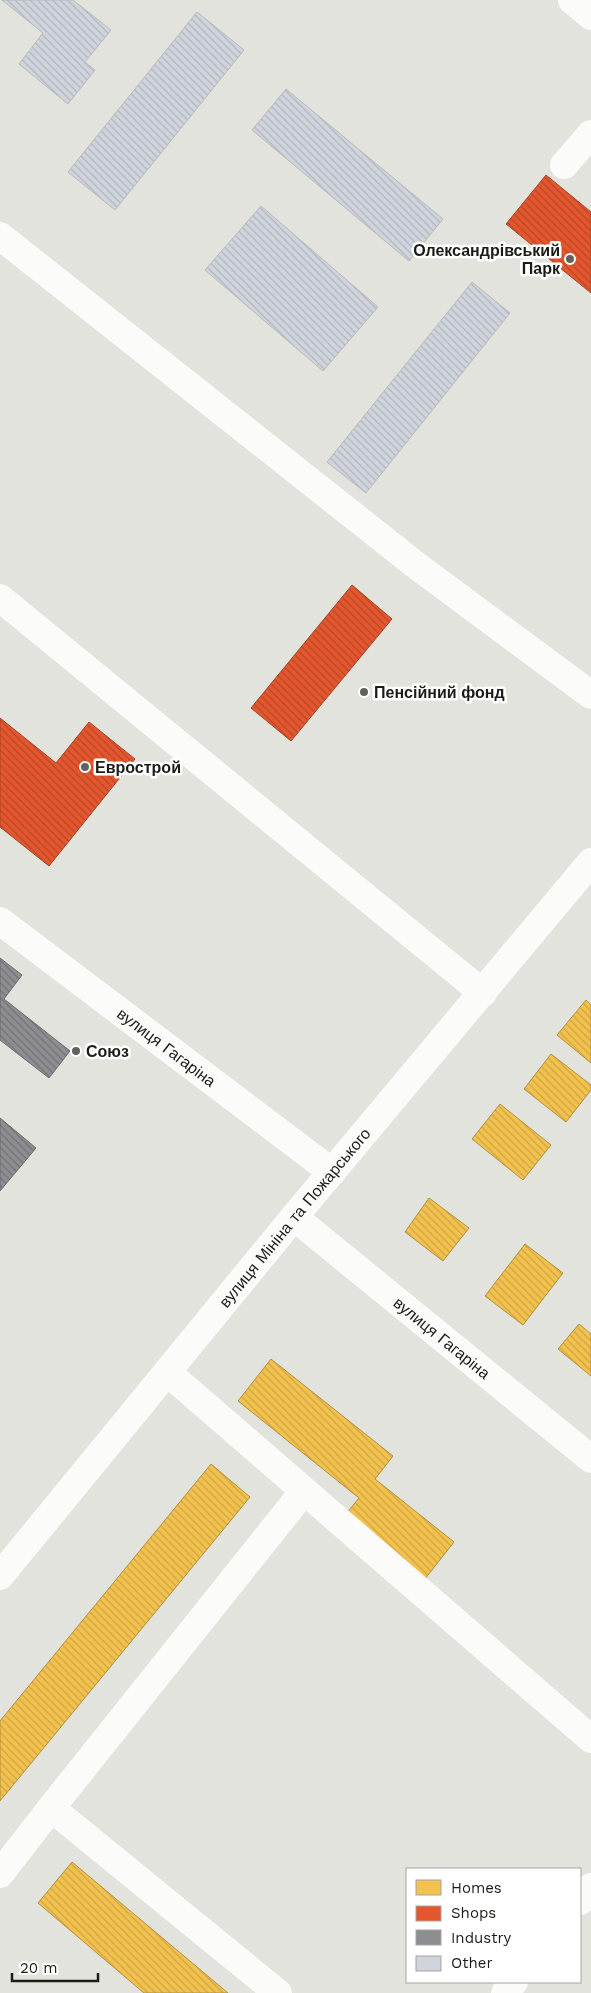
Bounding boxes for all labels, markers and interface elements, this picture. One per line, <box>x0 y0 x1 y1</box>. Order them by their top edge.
place label: Олександрівський Парк <box>413 241 561 278</box>
marker: Олександрівський Парк <box>564 253 576 265</box>
place label: Пенсійний фонд <box>374 683 505 702</box>
marker: Пенсійний фонд <box>358 686 370 698</box>
place label: Еврострой <box>95 758 181 777</box>
marker: Еврострой <box>79 761 91 773</box>
street label: вулиця Гагаріна <box>113 1004 220 1091</box>
place label: Союз <box>86 1042 129 1061</box>
marker: Союз <box>70 1045 82 1057</box>
street label: вулиця Мініна та Пожарського <box>215 1124 375 1311</box>
street label: вулиця Гагаріна <box>390 1293 494 1383</box>
legend <box>406 1868 581 1983</box>
text: Homes <box>451 1879 502 1897</box>
text: Shops <box>451 1904 496 1922</box>
text: Industry <box>451 1929 512 1947</box>
scale bar <box>12 1950 99 1982</box>
text: Other <box>451 1954 493 1972</box>
text: 20 m <box>20 1959 58 1977</box>

